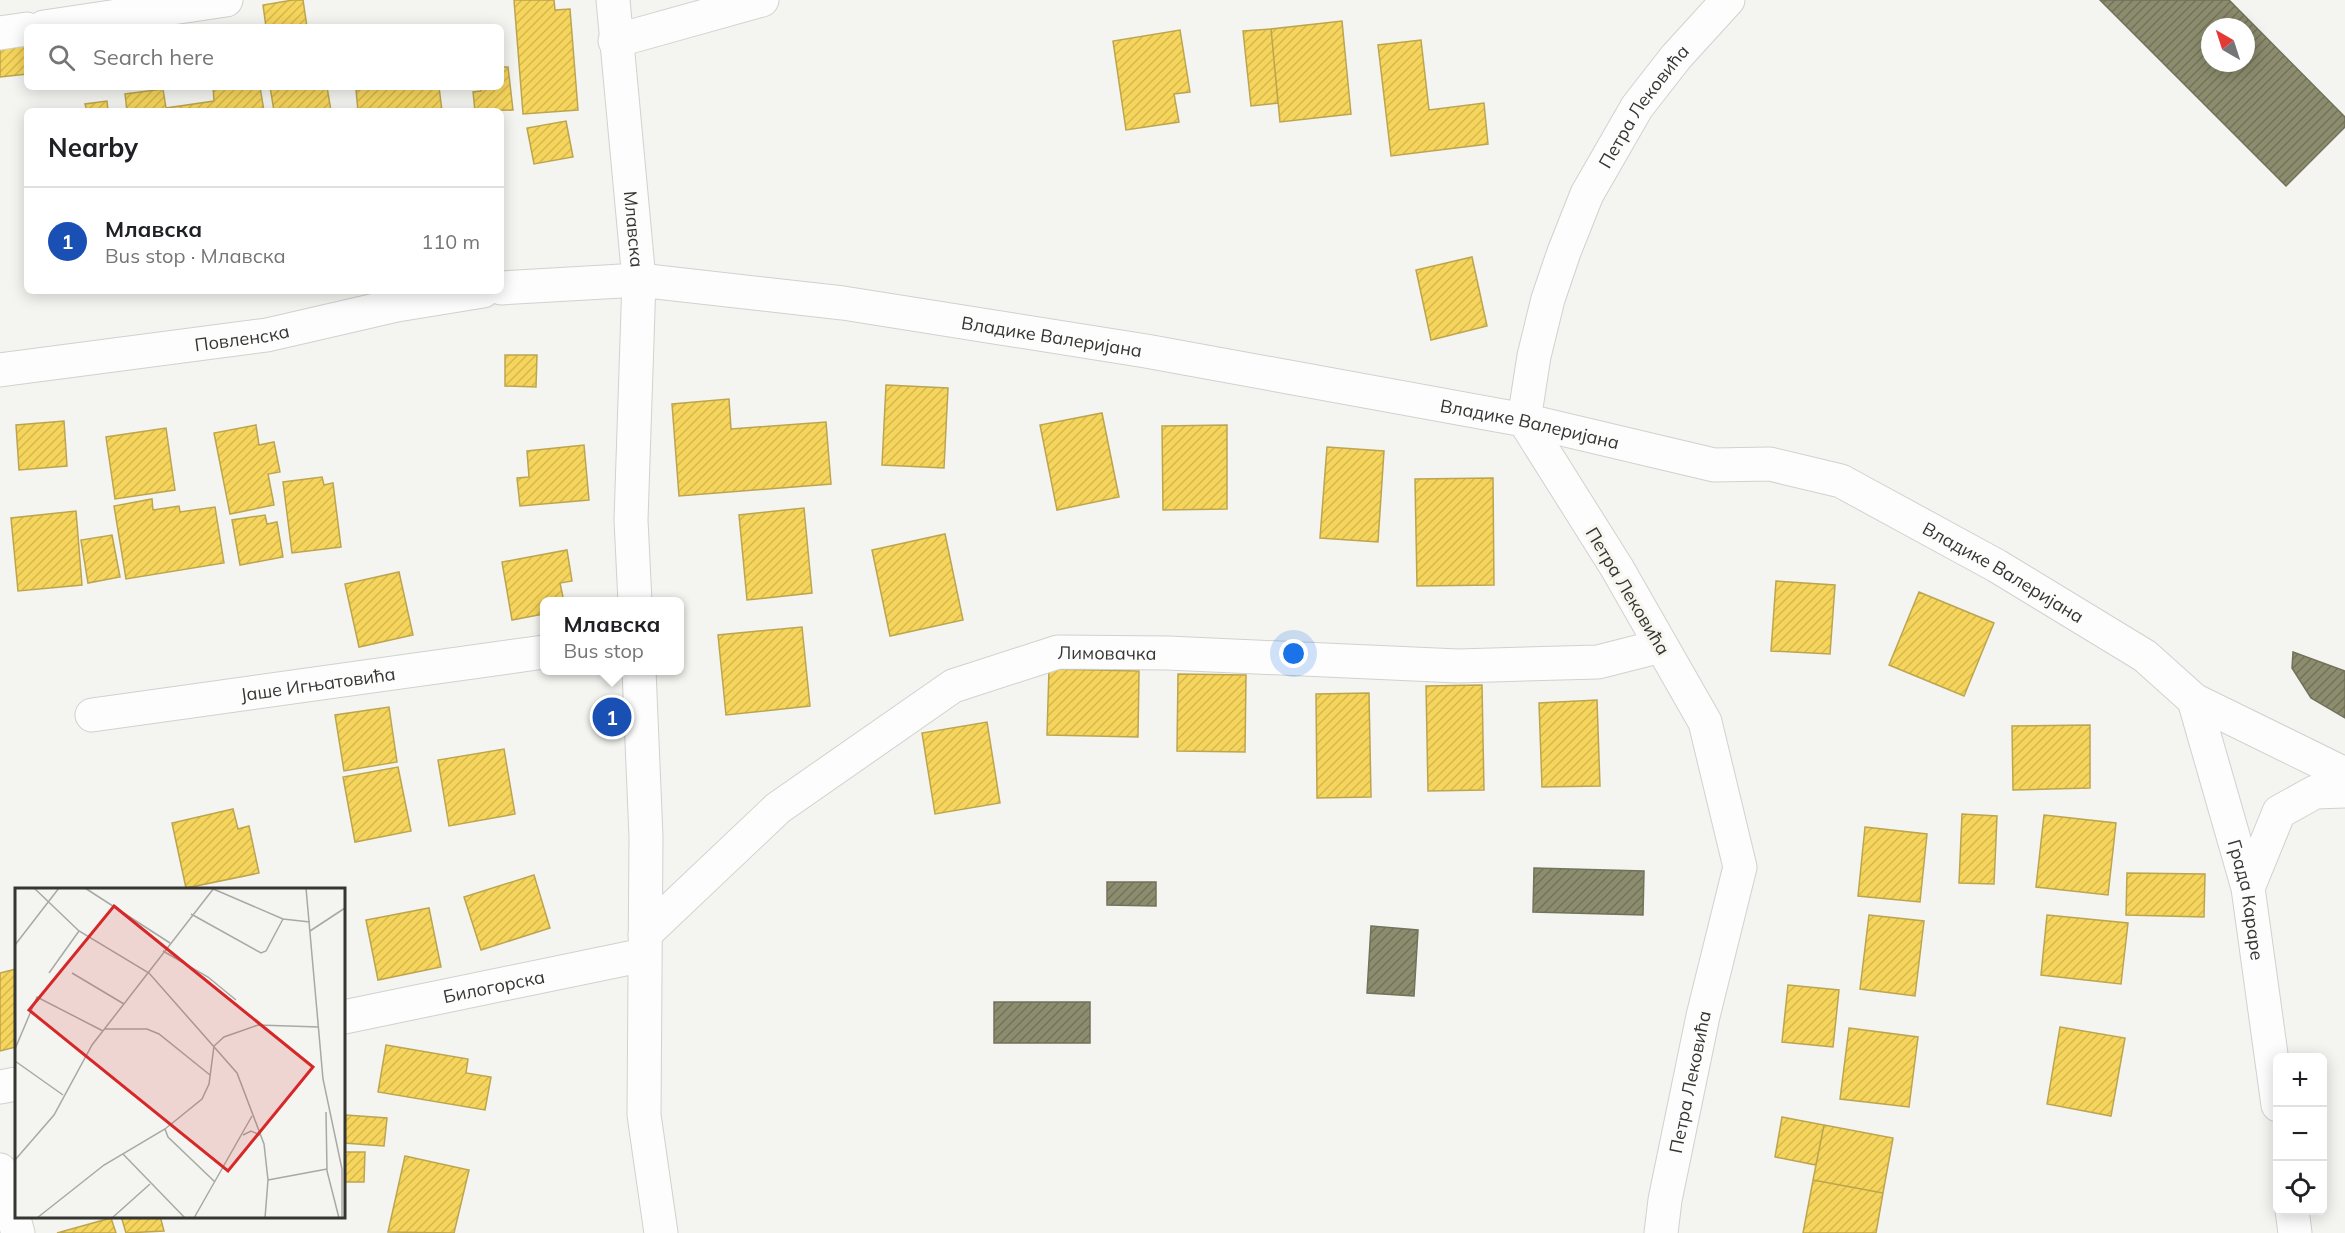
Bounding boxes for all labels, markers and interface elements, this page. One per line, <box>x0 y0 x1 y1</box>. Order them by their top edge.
north arrow <box>2201 18 2255 72</box>
search box <box>24 24 504 90</box>
street label: Петра Лековића <box>1593 39 1693 172</box>
icon: search <box>45 41 78 74</box>
text: Search here <box>93 43 214 71</box>
text: Nearby <box>48 131 138 164</box>
street label: Млавска <box>619 190 649 268</box>
text: Млавска <box>105 215 202 243</box>
text: 1 <box>62 229 74 254</box>
text: 110 m <box>421 229 480 254</box>
text: Bus stop · Млавска <box>105 243 286 268</box>
street label: Владике Валеријана <box>960 310 1144 362</box>
street label: Повленска <box>193 319 291 356</box>
street label: Владике Валеријана <box>1438 393 1622 454</box>
street label: Владике Валеријана <box>1919 516 2088 628</box>
street label: Петра Лековића <box>1581 523 1675 659</box>
popup <box>540 597 684 675</box>
text: Млавска <box>563 610 661 638</box>
text: Bus stop <box>563 638 644 663</box>
your location <box>1279 639 1308 668</box>
street label: Лимовачка <box>1058 640 1157 664</box>
street label: Јаше Игњатовића <box>239 661 397 706</box>
pin: 1 <box>592 694 632 740</box>
street label: Града Караре <box>2223 837 2269 962</box>
inset map <box>15 888 345 1218</box>
street label: Билогорска <box>441 964 547 1008</box>
street label: Петра Лековића <box>1664 1008 1715 1155</box>
map controls <box>2273 1053 2327 1215</box>
button: + <box>2273 1053 2327 1107</box>
button: − <box>2273 1107 2327 1161</box>
button: locate <box>2273 1161 2327 1215</box>

